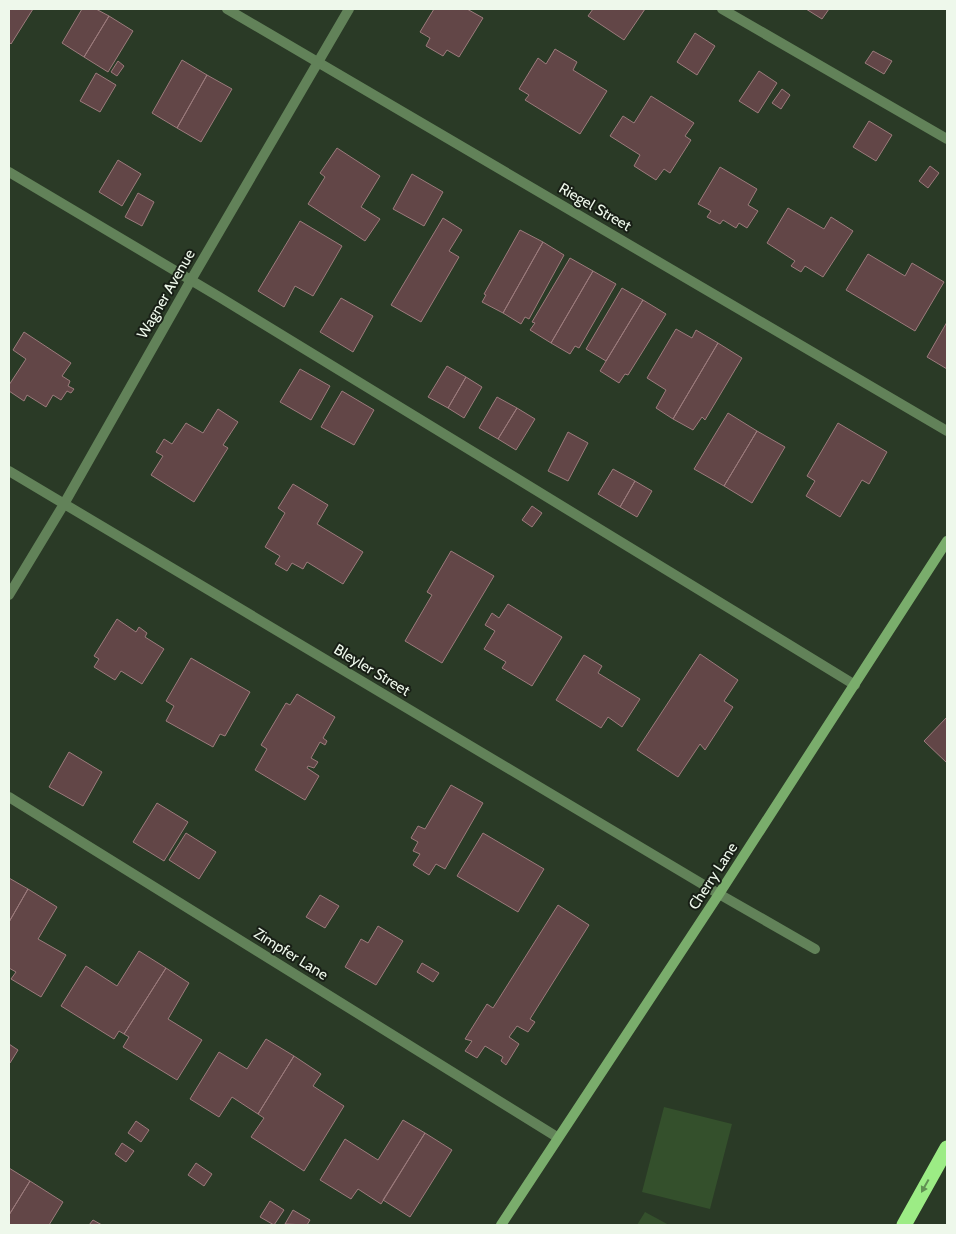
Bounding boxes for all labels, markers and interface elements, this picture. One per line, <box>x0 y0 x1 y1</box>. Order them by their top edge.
street label: Riegel Street <box>556 179 634 235</box>
street label: Wagner Avenue <box>133 246 199 342</box>
street label: Bleyler Street <box>331 640 413 700</box>
street label: Cherry Lane <box>685 839 741 913</box>
street label: Zimpfer Lane <box>251 924 332 984</box>
one-way arrow <box>921 1179 929 1194</box>

